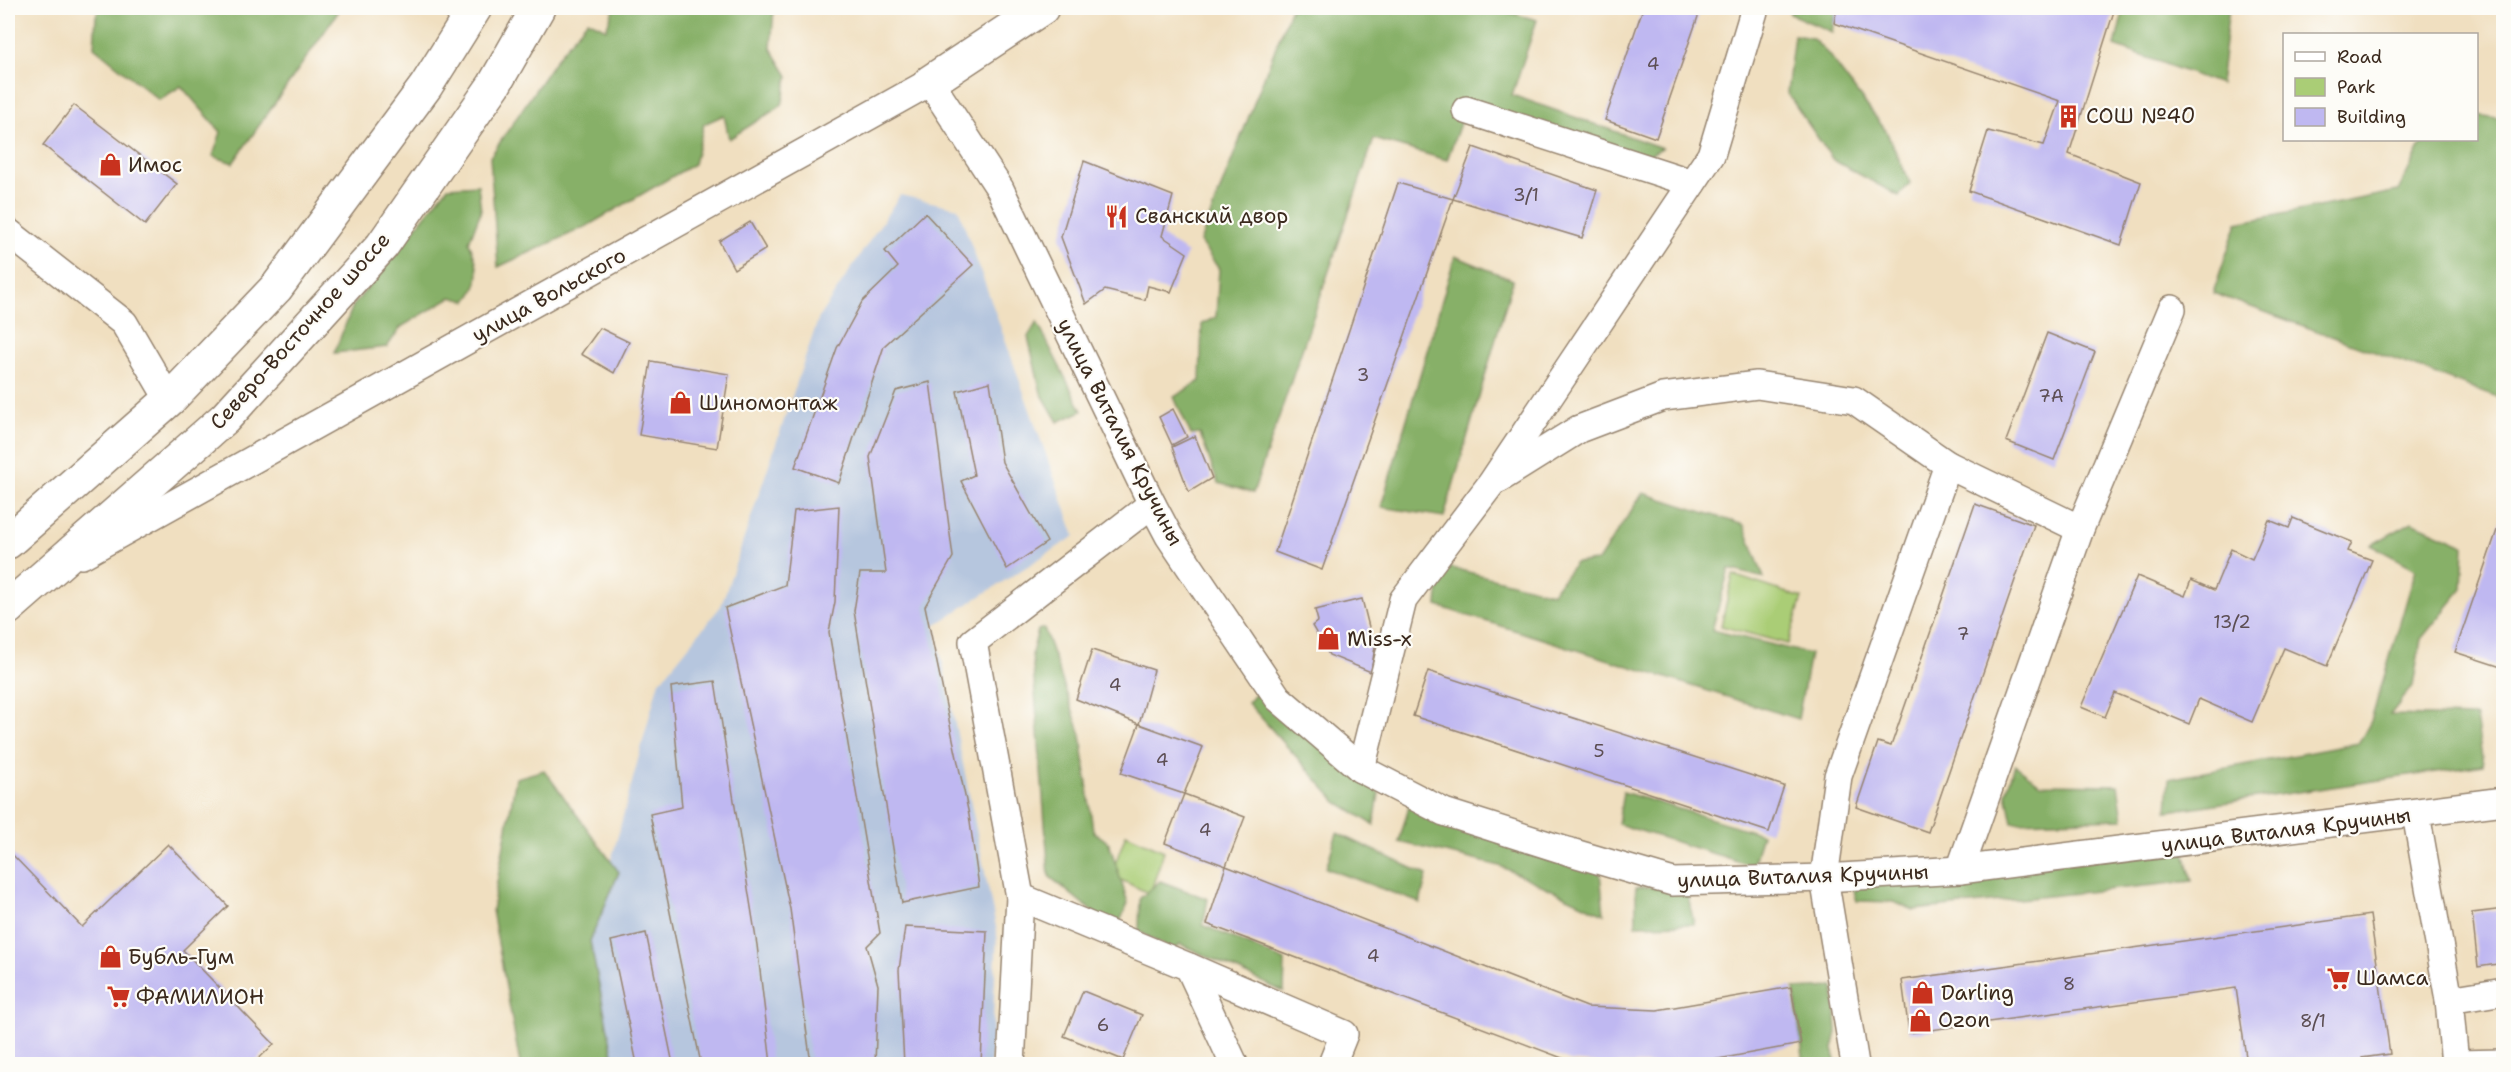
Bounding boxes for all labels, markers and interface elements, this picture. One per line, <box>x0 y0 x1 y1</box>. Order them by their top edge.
legend <box>2283 33 2478 141</box>
text: Road <box>2337 45 2382 69</box>
house number: 4 <box>1647 52 1659 76</box>
text: Park <box>2337 75 2376 99</box>
place label: СОШ №40 <box>2086 102 2196 130</box>
building icon: СОШ №40 <box>2055 103 2081 129</box>
text: Building <box>2337 105 2406 129</box>
place label: Имос <box>128 151 182 179</box>
shop icon: Имос <box>97 152 123 178</box>
house number: 3/1 <box>1513 183 1539 207</box>
place label: Сванский двор <box>1135 202 1288 230</box>
restaurant icon: Сванский двор <box>1104 203 1130 229</box>
street label: Северо-Восточное шоссе <box>204 226 396 436</box>
street label: улица Вольского <box>467 241 631 349</box>
street label: улица Виталия Кручины <box>1050 314 1190 550</box>
house number: 3 <box>1357 363 1369 387</box>
house number: 7А <box>2038 384 2064 408</box>
place label: Шиномонтаж <box>699 389 838 417</box>
shop icon: Шиномонтаж <box>668 390 694 416</box>
house number: 13/2 <box>2213 610 2251 634</box>
house number: 7 <box>1957 622 1969 646</box>
place label: Miss-x <box>1347 625 1412 653</box>
shop icon: Miss-x <box>1316 626 1342 652</box>
house number: 4 <box>1109 673 1121 697</box>
house number: 5 <box>1593 739 1605 763</box>
house number: 4 <box>1156 748 1168 772</box>
street label: улица Виталия Кручины <box>2159 801 2413 859</box>
house number: 4 <box>1199 818 1211 842</box>
street label: улица Виталия Кручины <box>1677 858 1929 894</box>
place label: Бубль-Гум <box>128 943 234 971</box>
shop icon: Бубль-Гум <box>97 944 123 970</box>
house number: 4 <box>1367 944 1379 968</box>
place label: Шамса <box>2356 964 2428 992</box>
supermarket icon: Шамса <box>2325 965 2351 991</box>
house number: 8 <box>2063 972 2075 996</box>
place label: Darling <box>1941 979 2014 1007</box>
shop icon: Darling <box>1910 980 1936 1006</box>
place label: ФАМИЛИОН <box>136 983 264 1011</box>
supermarket icon: ФАМИЛИОН <box>105 984 131 1010</box>
place label: Ozon <box>1938 1006 1990 1034</box>
shop icon: Ozon <box>1907 1007 1933 1033</box>
house number: 8/1 <box>2300 1009 2326 1033</box>
house number: 6 <box>1097 1013 1109 1037</box>

